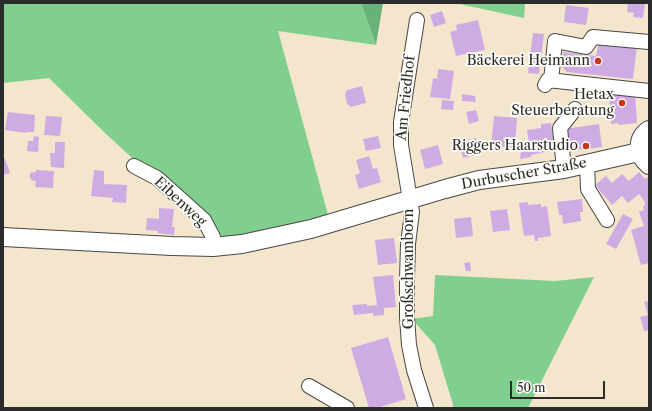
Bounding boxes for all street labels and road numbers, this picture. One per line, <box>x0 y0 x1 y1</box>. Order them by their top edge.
street label: Am Friedhof <box>393 55 419 141</box>
street label: Durbuscher Straße <box>460 155 588 193</box>
street label: Eibenweg <box>150 174 210 230</box>
street label: Großschwamborn <box>401 209 417 329</box>

